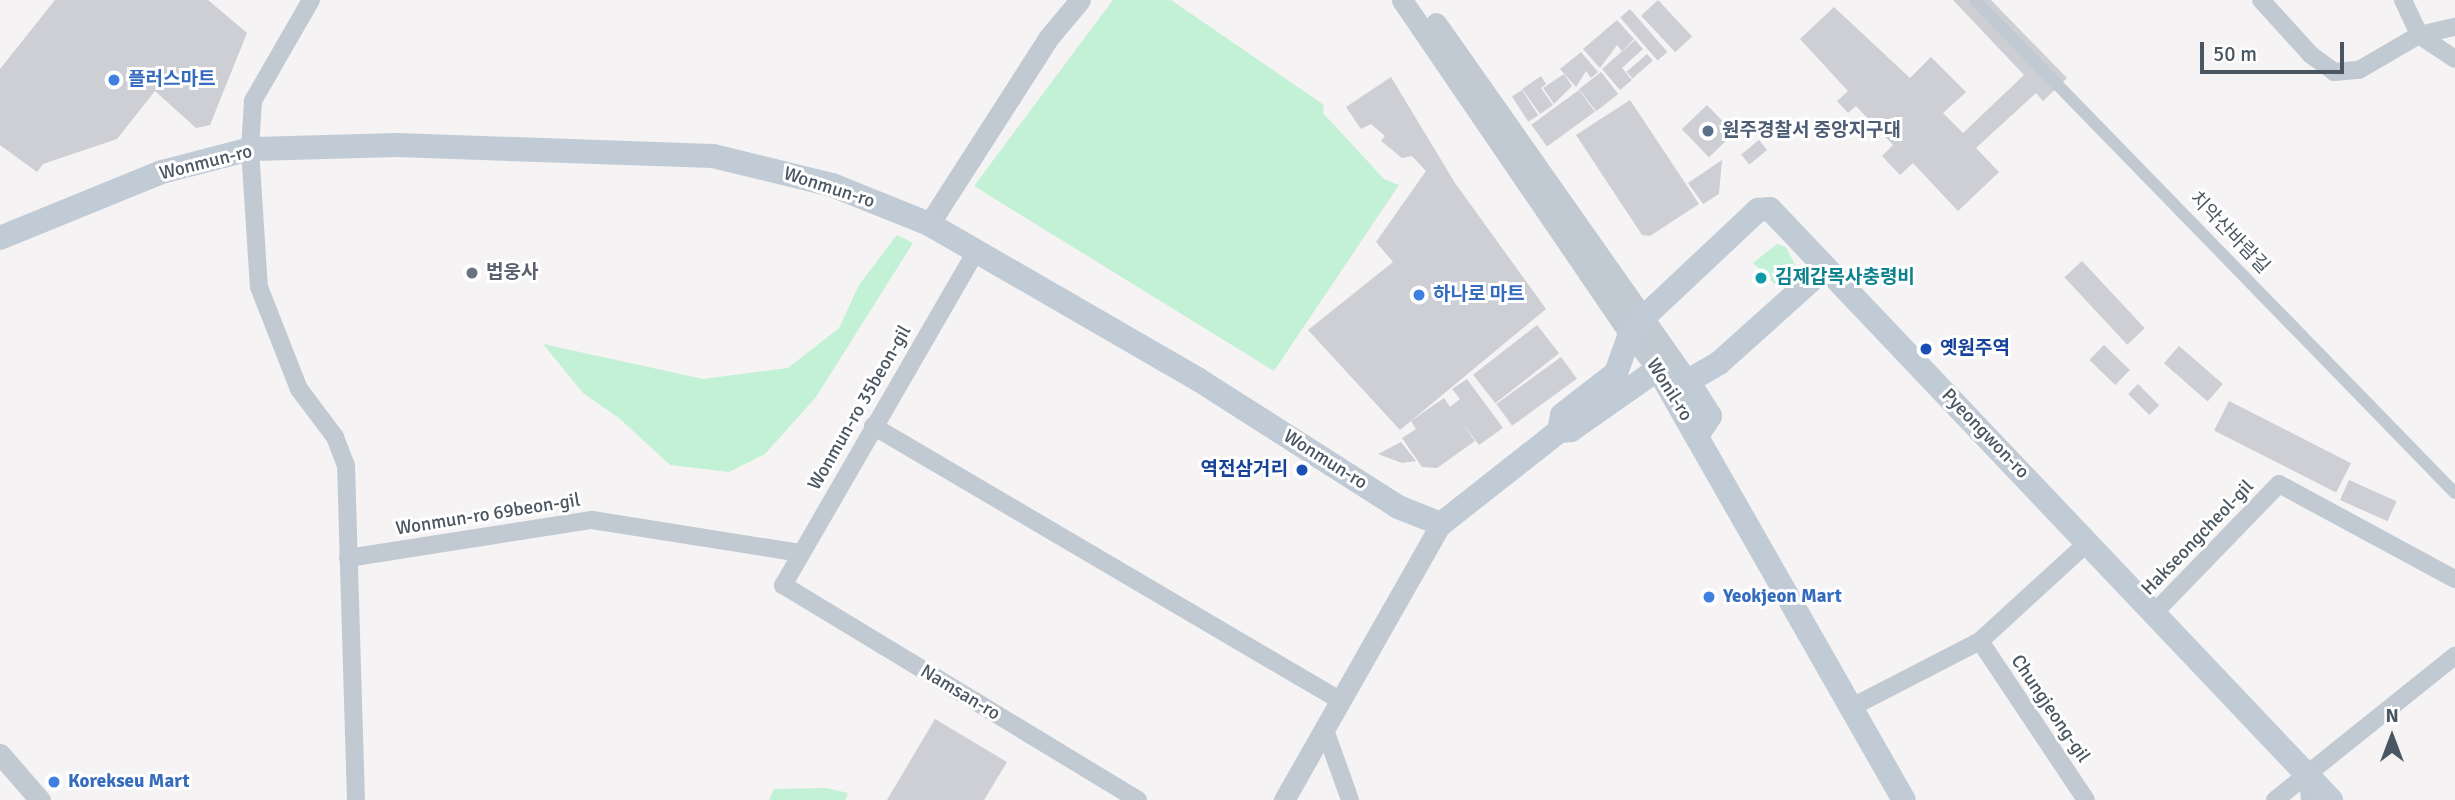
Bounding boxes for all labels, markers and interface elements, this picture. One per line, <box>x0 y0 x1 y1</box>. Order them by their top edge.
scale bar <box>2203 28 2346 72</box>
text: 50 m <box>2213 41 2257 67</box>
place label: 플러스마트 <box>128 69 215 91</box>
marker: 플러스마트 <box>106 72 122 88</box>
place label: 원주경찰서 중앙지구대 <box>1722 120 1901 142</box>
marker: 원주경찰서 중앙지구대 <box>1700 123 1716 139</box>
street label: Wonmun-ro <box>157 140 255 186</box>
street label: Wonmun-ro <box>780 163 878 213</box>
street label: 치악산바람길 <box>2184 187 2274 279</box>
place label: 법웅사 <box>486 262 538 284</box>
marker: 법웅사 <box>464 265 480 281</box>
place label: 김제갑목사충령비 <box>1775 267 1915 289</box>
marker: 김제갑목사충령비 <box>1753 270 1769 286</box>
place label: 하나로 마트 <box>1433 284 1525 306</box>
marker: 하나로 마트 <box>1411 287 1427 303</box>
street label: Wonmun-ro 35beon-gil <box>803 322 917 494</box>
place label: 옛원주역 <box>1940 338 2010 360</box>
marker: 옛원주역 <box>1918 341 1934 357</box>
street label: Wonil-ro <box>1641 355 1697 425</box>
street label: Pyeongwon-ro <box>1936 384 2034 484</box>
street label: Wonmun-ro <box>1279 425 1371 495</box>
place label: 역전삼거리 <box>1201 459 1288 481</box>
marker: 역전삼거리 <box>1294 462 1310 478</box>
street label: Hakseongcheol-gil <box>2137 476 2259 600</box>
street label: Wonmun-ro 69beon-gil <box>394 489 582 541</box>
place label: Yeokjeon Mart <box>1723 586 1842 608</box>
marker: Yeokjeon Mart <box>1701 589 1717 605</box>
street label: Chungjeong-gil <box>2006 651 2094 767</box>
street label: Namsan-ro <box>916 660 1004 726</box>
north arrow <box>2357 702 2427 772</box>
text: N <box>2385 704 2399 728</box>
place label: Korekseu Mart <box>68 771 190 793</box>
marker: Korekseu Mart <box>46 774 62 790</box>

